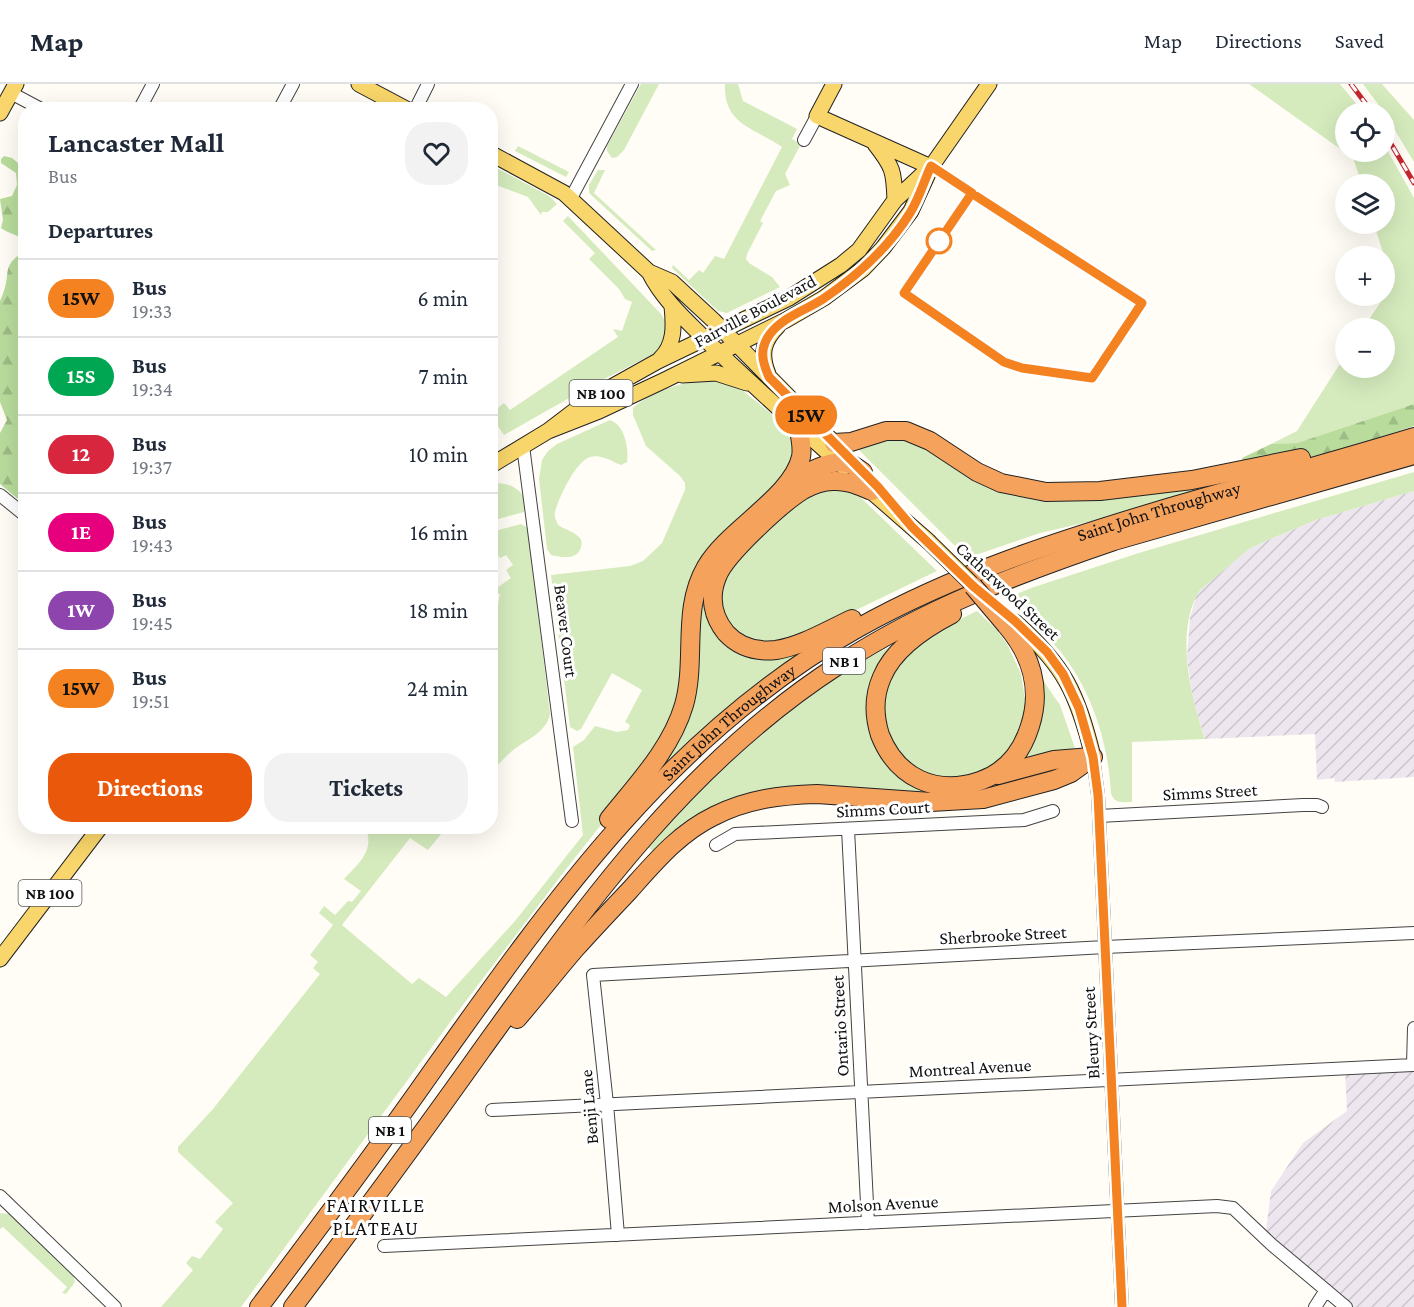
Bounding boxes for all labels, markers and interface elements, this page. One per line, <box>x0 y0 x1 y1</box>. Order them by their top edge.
text: Map <box>30 26 83 57</box>
text: Map <box>1144 29 1182 53</box>
text: Directions <box>1215 29 1302 53</box>
text: Saved <box>1335 29 1384 53</box>
map controls <box>1335 102 1395 378</box>
button: locate <box>1335 102 1395 162</box>
button: heart <box>405 122 468 185</box>
text: Lancaster Mall <box>48 127 224 158</box>
text: Bus <box>48 165 77 187</box>
button: layers <box>1335 174 1395 234</box>
text: Departures <box>48 218 153 243</box>
unlabelled marker <box>926 228 952 254</box>
button: + <box>1335 246 1395 306</box>
street label: Fairville Boulevard <box>691 270 820 351</box>
text: Bus <box>132 275 166 300</box>
text: 15W <box>62 286 100 310</box>
text: 6 min <box>417 286 468 311</box>
text: 19:33 <box>132 300 172 322</box>
button: − <box>1335 318 1395 378</box>
text: Bus <box>132 353 166 378</box>
text: 15S <box>67 364 95 388</box>
text: 7 min <box>418 364 468 389</box>
text: 19:34 <box>132 378 173 400</box>
road number: NB 100 <box>570 380 632 406</box>
line badge: 15W <box>772 396 840 434</box>
text: 15W <box>787 403 825 427</box>
text: Bus <box>132 431 166 456</box>
text: 12 <box>72 442 90 466</box>
text: 10 min <box>409 442 468 467</box>
text: 19:37 <box>132 456 172 478</box>
street label: Saint John Throughway <box>1074 477 1243 545</box>
text: Bus <box>132 509 166 534</box>
text: 1E <box>71 520 91 544</box>
text: 16 min <box>410 520 468 545</box>
text: 19:43 <box>132 534 173 556</box>
street label: Catherwood Street <box>952 538 1065 645</box>
street label: Beaver Court <box>550 584 582 679</box>
text: Bus <box>132 587 166 612</box>
text: 1W <box>67 598 95 622</box>
text: 18 min <box>409 598 468 623</box>
text: 19:45 <box>132 612 173 634</box>
road number: NB 1 <box>823 648 865 674</box>
street label: Saint John Throughway <box>657 660 800 785</box>
text: Bus <box>132 665 166 690</box>
text: 15W <box>62 676 100 700</box>
text: 24 min <box>407 676 468 701</box>
text: 19:51 <box>132 690 169 712</box>
button: Directions <box>48 753 252 822</box>
button: Tickets <box>264 753 468 822</box>
street label: Simms Street <box>1162 779 1259 804</box>
street label: Simms Court <box>836 797 931 821</box>
road number: NB 100 <box>19 880 82 906</box>
street label: Sherbrooke Street <box>939 922 1068 948</box>
street label: Ontario Street <box>827 974 853 1077</box>
street label: Bleury Street <box>1079 985 1103 1080</box>
street label: Montreal Avenue <box>908 1055 1032 1081</box>
street label: Benji Lane <box>576 1069 603 1145</box>
road number: NB 1 <box>369 1117 411 1143</box>
street label: Molson Avenue <box>827 1191 939 1217</box>
district label: FAIRVILLE PLATEAU <box>326 1194 426 1239</box>

